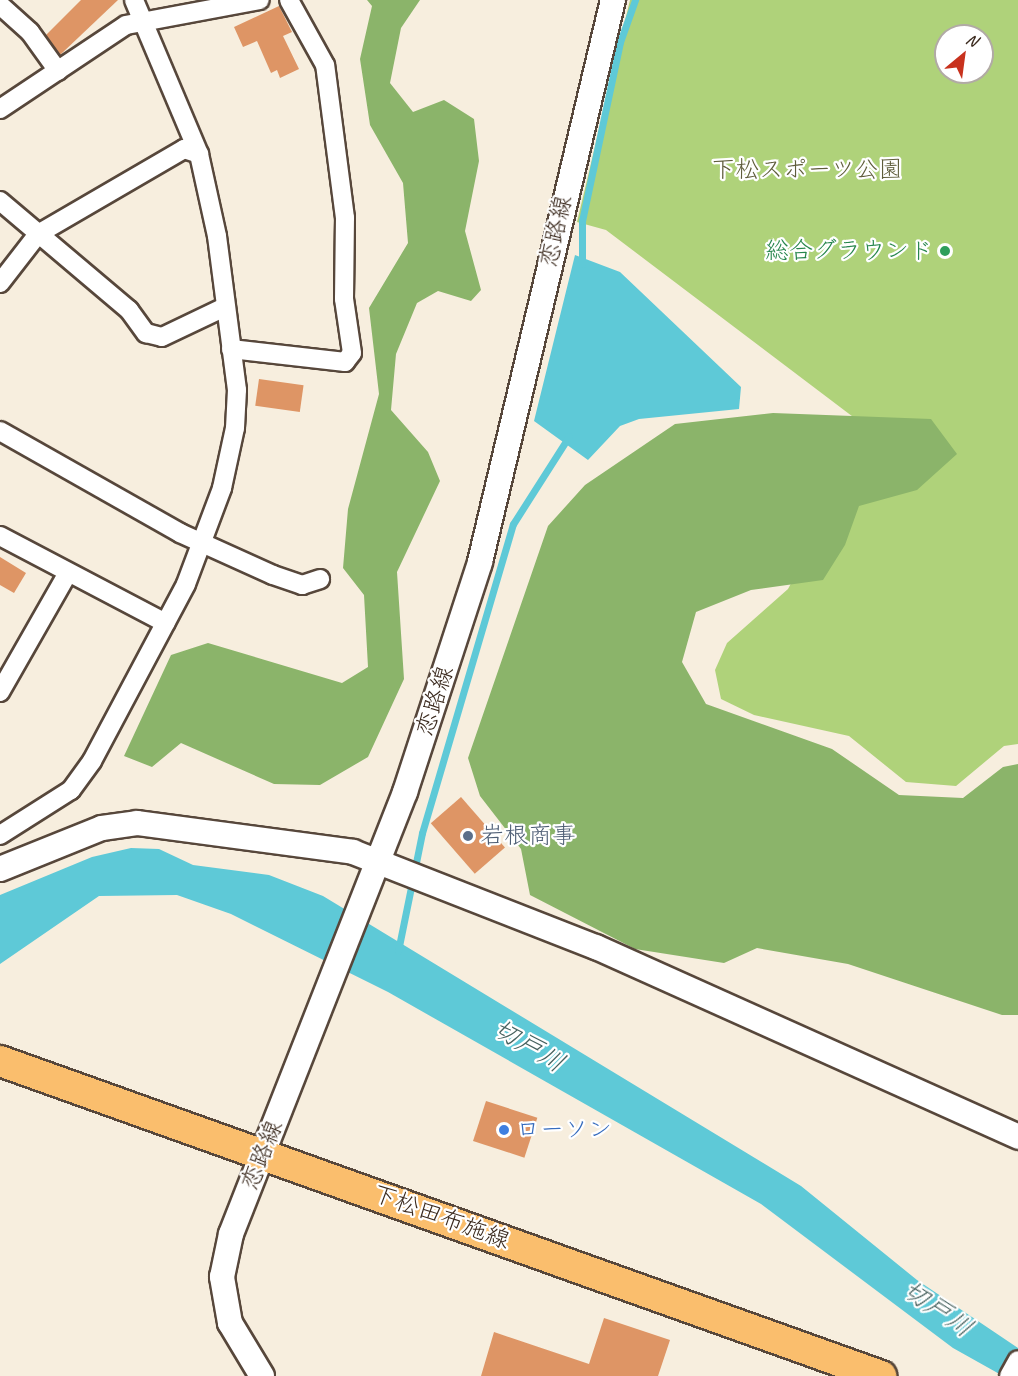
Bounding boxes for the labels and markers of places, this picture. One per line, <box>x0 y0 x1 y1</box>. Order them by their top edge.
place label: 総合グラウンド <box>765 237 933 265</box>
marker: 総合グラウンド <box>938 244 952 258</box>
place label: 岩根商事 <box>480 822 576 850</box>
marker: 岩根商事 <box>461 829 475 843</box>
place label: ローソン <box>516 1116 612 1144</box>
marker: ローソン <box>497 1123 511 1137</box>

